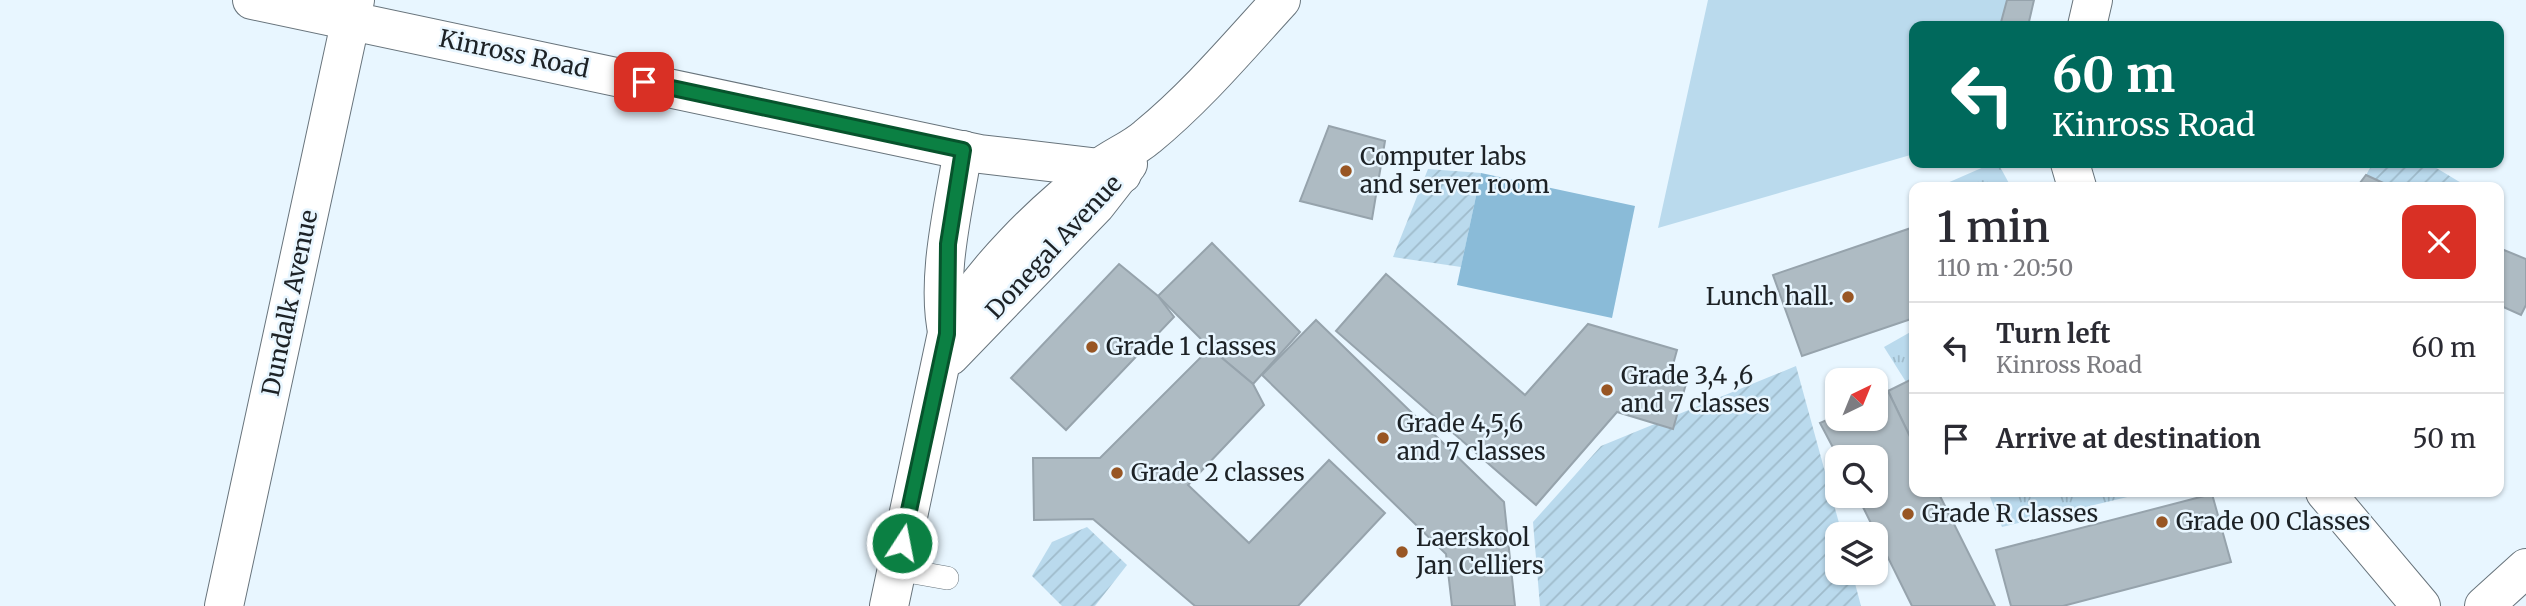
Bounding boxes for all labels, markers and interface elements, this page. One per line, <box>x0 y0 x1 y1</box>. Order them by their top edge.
street label: Kinross Road <box>436 22 592 85</box>
text: 60 m <box>2052 44 2175 105</box>
icon: left <box>1937 49 2028 140</box>
pin <box>614 52 674 112</box>
icon: arrive <box>625 63 663 101</box>
text: Kinross Road <box>2052 105 2255 145</box>
place label: Computer labs and server room <box>1360 141 1550 200</box>
marker: Computer labs and server room <box>1338 163 1354 179</box>
street label: Donegal Avenue <box>979 168 1128 325</box>
text: 1 min <box>1937 201 2050 253</box>
button: close <box>2402 205 2476 279</box>
street label: Dundalk Avenue <box>255 207 324 399</box>
text: 110 m · 20:50 <box>1937 253 2073 282</box>
place label: Lunch hall. <box>1706 281 1834 312</box>
marker: Lunch hall. <box>1840 289 1856 305</box>
text: Turn left <box>1996 317 2110 350</box>
icon: left <box>1937 329 1975 367</box>
place label: Grade 1 classes <box>1106 331 1276 362</box>
text: 60 m <box>2412 331 2476 364</box>
marker: Grade 1 classes <box>1084 339 1100 355</box>
text: Kinross Road <box>1996 350 2142 379</box>
place label: Grade 3,4 ,6 and 7 classes <box>1621 360 1770 419</box>
north arrow <box>1825 368 1888 430</box>
map controls <box>1825 368 1888 585</box>
marker: Grade 3,4 ,6 and 7 classes <box>1599 382 1615 398</box>
place label: Grade 4,5,6 and 7 classes <box>1397 408 1546 467</box>
icon: arrive <box>1937 420 1975 458</box>
text: Arrive at destination <box>1996 422 2261 455</box>
text: 50 m <box>2412 422 2476 455</box>
marker: Grade 4,5,6 and 7 classes <box>1375 430 1391 446</box>
button: search <box>1825 445 1888 508</box>
place label: Grade 2 classes <box>1131 457 1305 488</box>
marker: Grade 2 classes <box>1109 465 1125 481</box>
place label: Grade R classes <box>1922 498 2098 529</box>
position arrow <box>865 506 939 580</box>
marker: Grade R classes <box>1900 506 1916 522</box>
place label: Grade 00 Classes <box>2176 506 2370 537</box>
marker: Grade 00 Classes <box>2154 514 2170 530</box>
place label: Laerskool Jan Celliers <box>1415 522 1544 581</box>
button: layers <box>1825 522 1888 585</box>
marker: Laerskool Jan Celliers <box>1394 544 1410 560</box>

